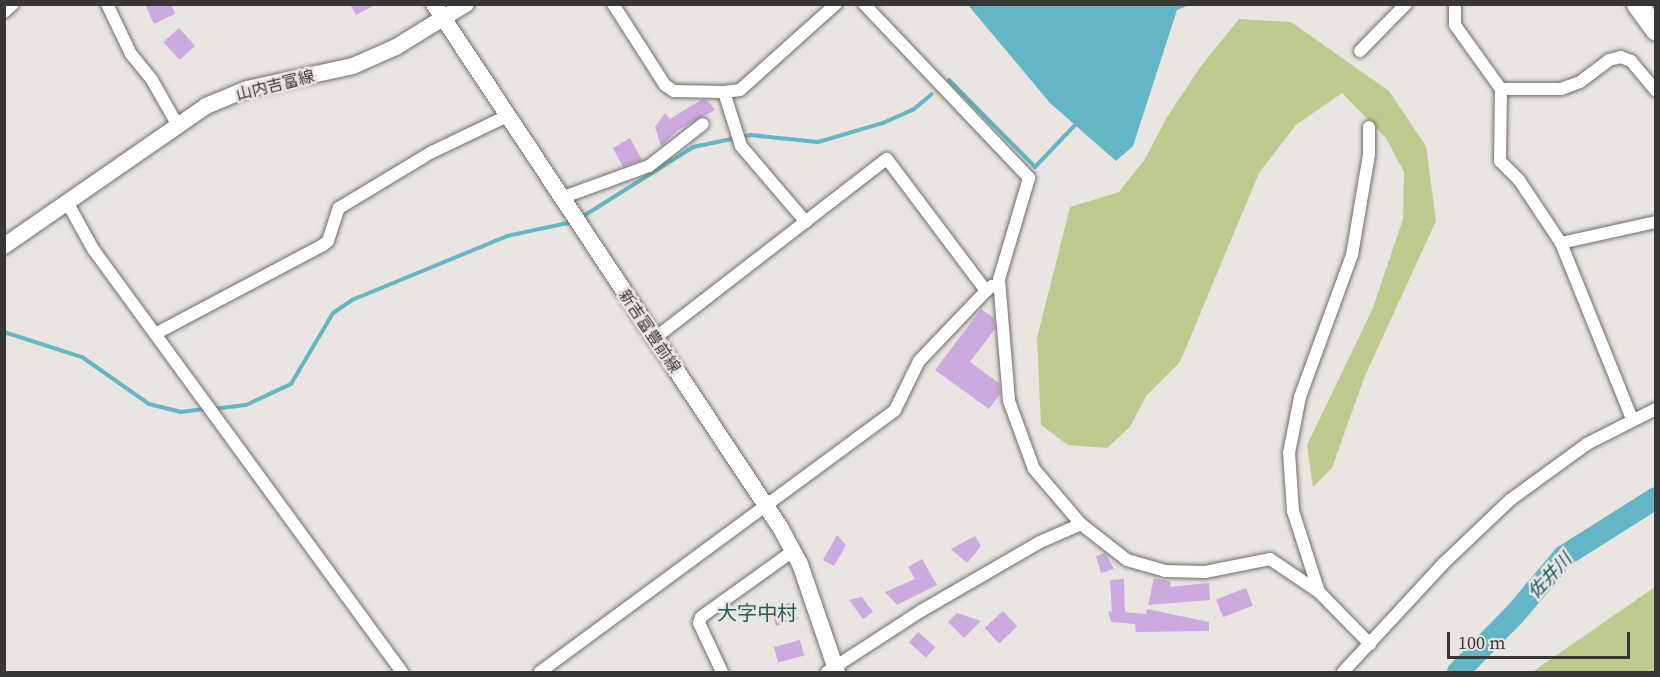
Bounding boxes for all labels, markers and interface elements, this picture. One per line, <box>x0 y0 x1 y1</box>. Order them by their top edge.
street label: 山内吉富線 <box>234 66 316 104</box>
street label: 新吉富豊前線 <box>615 286 685 376</box>
water label: 佐井川 <box>1524 549 1576 603</box>
district label: 大字中村 <box>717 601 797 625</box>
scale bar <box>1450 620 1633 658</box>
text: 100 m <box>1458 630 1505 655</box>

